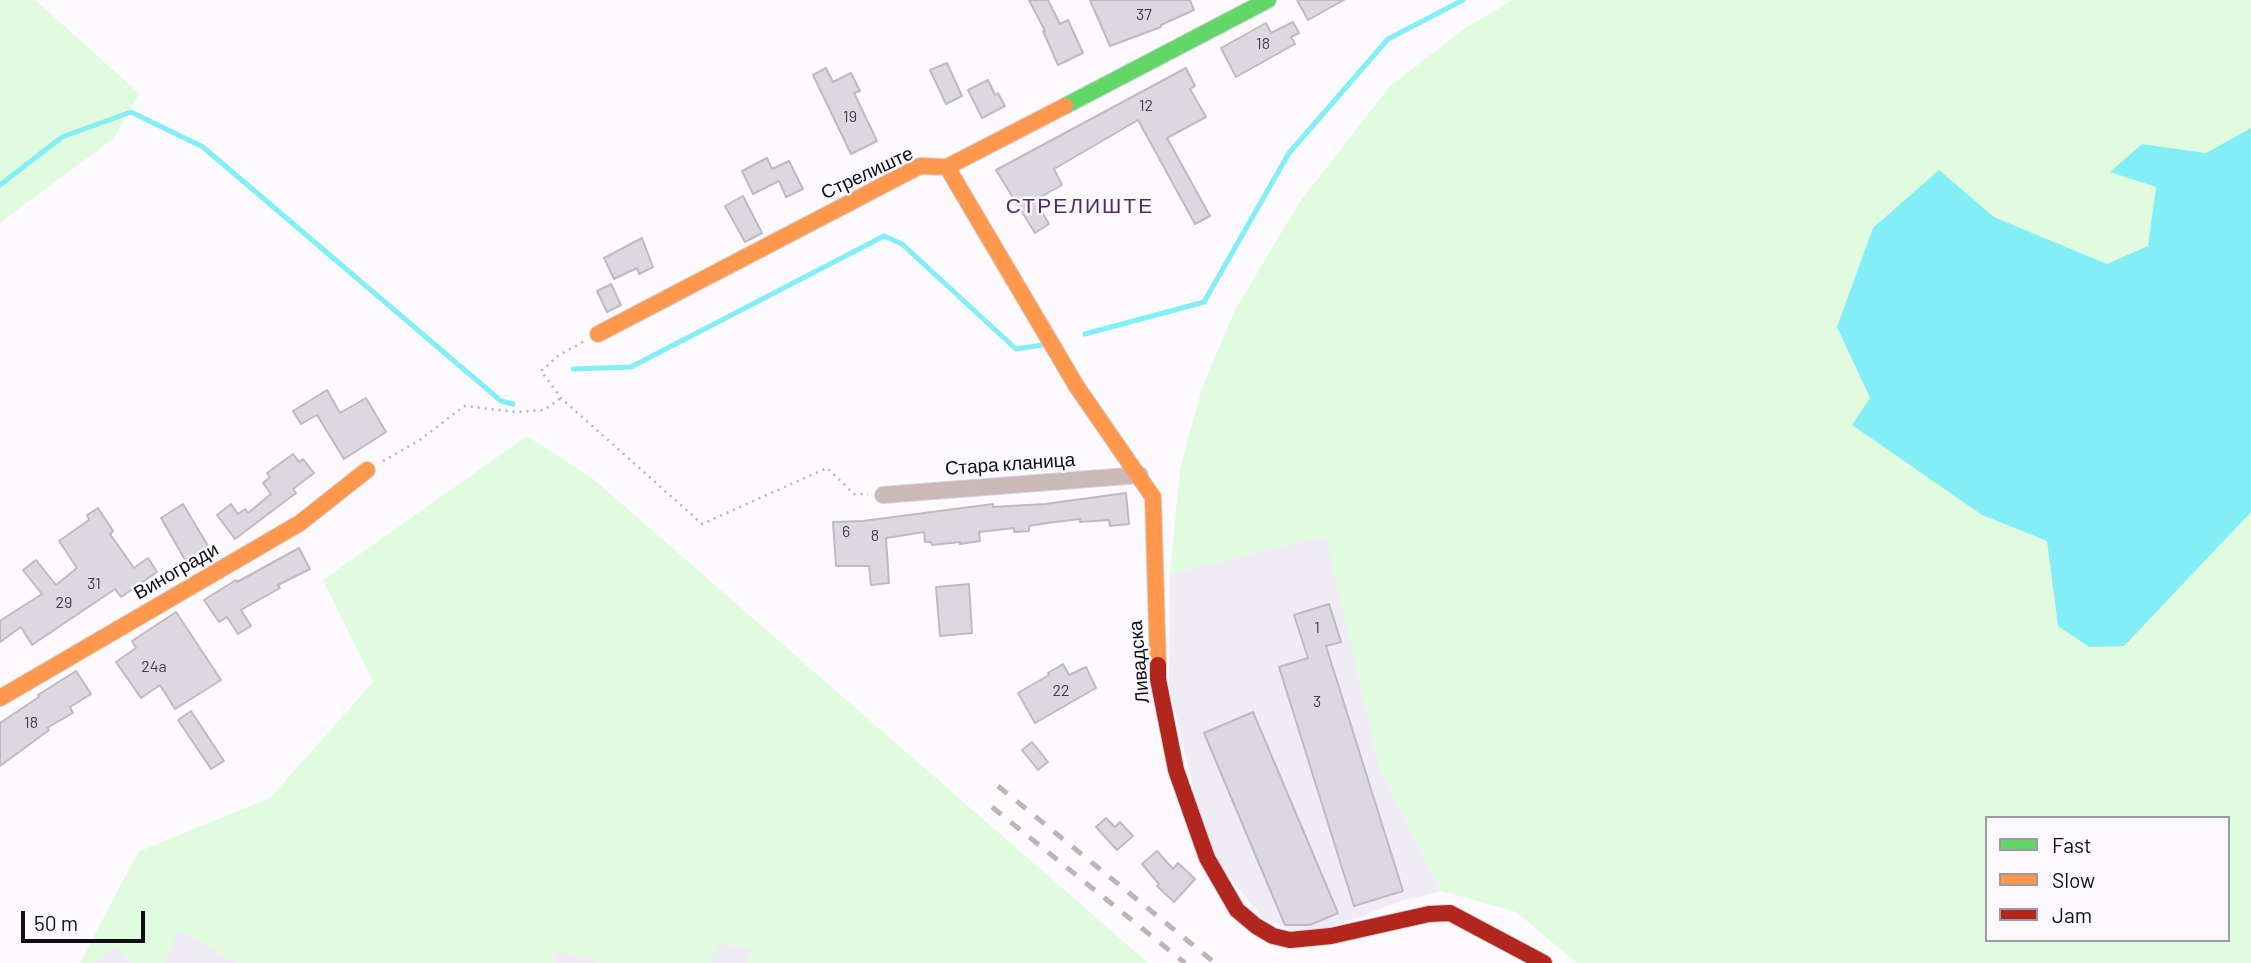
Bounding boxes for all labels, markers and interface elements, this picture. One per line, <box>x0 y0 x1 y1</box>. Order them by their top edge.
house number: 37 <box>1136 5 1152 25</box>
house number: 18 <box>1256 34 1270 54</box>
house number: 12 <box>1139 96 1153 116</box>
house number: 19 <box>843 107 857 127</box>
street label: Стрелиште <box>817 142 917 204</box>
district label: СТРЕЛИШТЕ <box>1007 193 1153 219</box>
street label: Стара кланица <box>944 448 1076 480</box>
house number: 6 <box>842 522 850 542</box>
house number: 8 <box>871 526 879 546</box>
street label: Виногради <box>130 538 222 604</box>
house number: 31 <box>87 574 101 594</box>
house number: 29 <box>56 593 72 613</box>
house number: 1 <box>1314 618 1320 638</box>
street label: Ливадска <box>1124 619 1154 705</box>
house number: 24a <box>141 657 167 677</box>
house number: 22 <box>1052 681 1070 701</box>
house number: 3 <box>1313 692 1321 712</box>
house number: 18 <box>24 713 38 733</box>
legend <box>1985 816 2230 942</box>
text: Fast <box>2052 832 2092 857</box>
text: Slow <box>2052 867 2095 892</box>
scale bar <box>24 897 149 941</box>
text: Jam <box>2052 902 2092 927</box>
text: 50 m <box>34 910 78 935</box>

